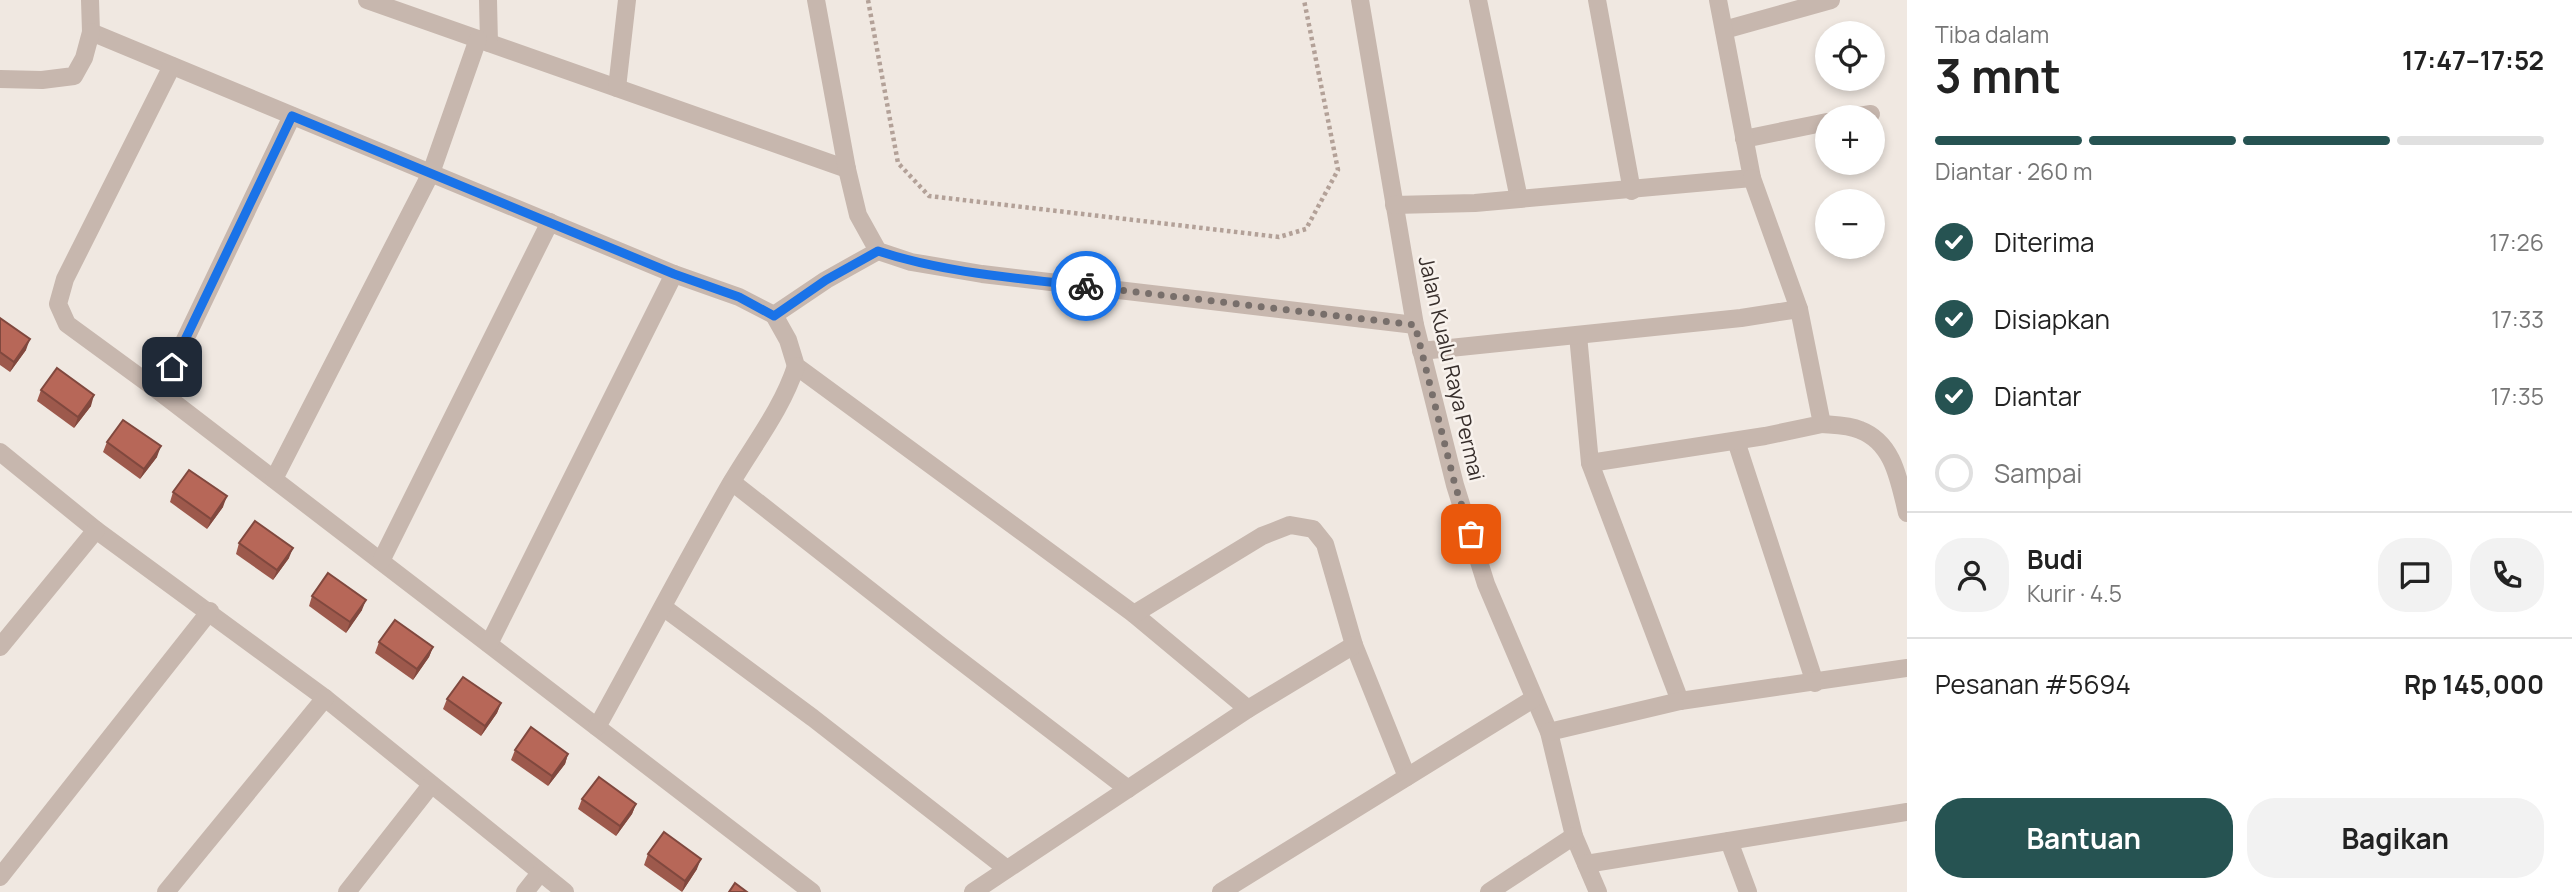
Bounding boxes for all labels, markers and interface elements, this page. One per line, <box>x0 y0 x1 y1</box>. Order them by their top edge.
text: Tiba dalam <box>1935 18 2049 50</box>
map controls <box>1815 21 1885 259</box>
button: locate <box>1815 21 1885 91</box>
text: 17:47–17:52 <box>2402 42 2544 78</box>
text: 3 mnt <box>1935 44 2061 107</box>
button: + <box>1815 105 1885 175</box>
text: Diantar · 260 m <box>1935 155 2092 187</box>
button: − <box>1815 189 1885 259</box>
icon: check <box>1935 223 1973 261</box>
text: Diterima <box>1994 224 2095 260</box>
text: 17:26 <box>2489 226 2544 258</box>
courier <box>1051 251 1121 321</box>
street label: Jalan Kualu Raya Permai <box>1413 253 1491 483</box>
icon: bike <box>1067 267 1105 305</box>
icon: check <box>1935 300 1973 338</box>
text: Disiapkan <box>1994 301 2110 337</box>
text: 17:33 <box>2491 303 2544 335</box>
pin <box>142 337 202 397</box>
icon: home <box>153 348 191 386</box>
icon: check <box>1935 377 1973 415</box>
text: Diantar <box>1994 378 2082 414</box>
text: 17:35 <box>2491 380 2544 412</box>
text: Sampai <box>1994 455 2082 491</box>
pin <box>1441 504 1501 564</box>
icon: bag <box>1452 515 1490 553</box>
button: person <box>1935 538 2009 612</box>
button: chat <box>2378 538 2452 612</box>
button: phone <box>2470 538 2544 612</box>
text: Budi <box>2027 541 2083 577</box>
text: Kurir · 4.5 <box>2027 577 2122 609</box>
text: Pesanan #5694 <box>1935 666 2131 702</box>
text: Rp 145,000 <box>2404 666 2544 702</box>
button: Bantuan <box>1935 798 2233 878</box>
button: Bagikan <box>2247 798 2544 878</box>

